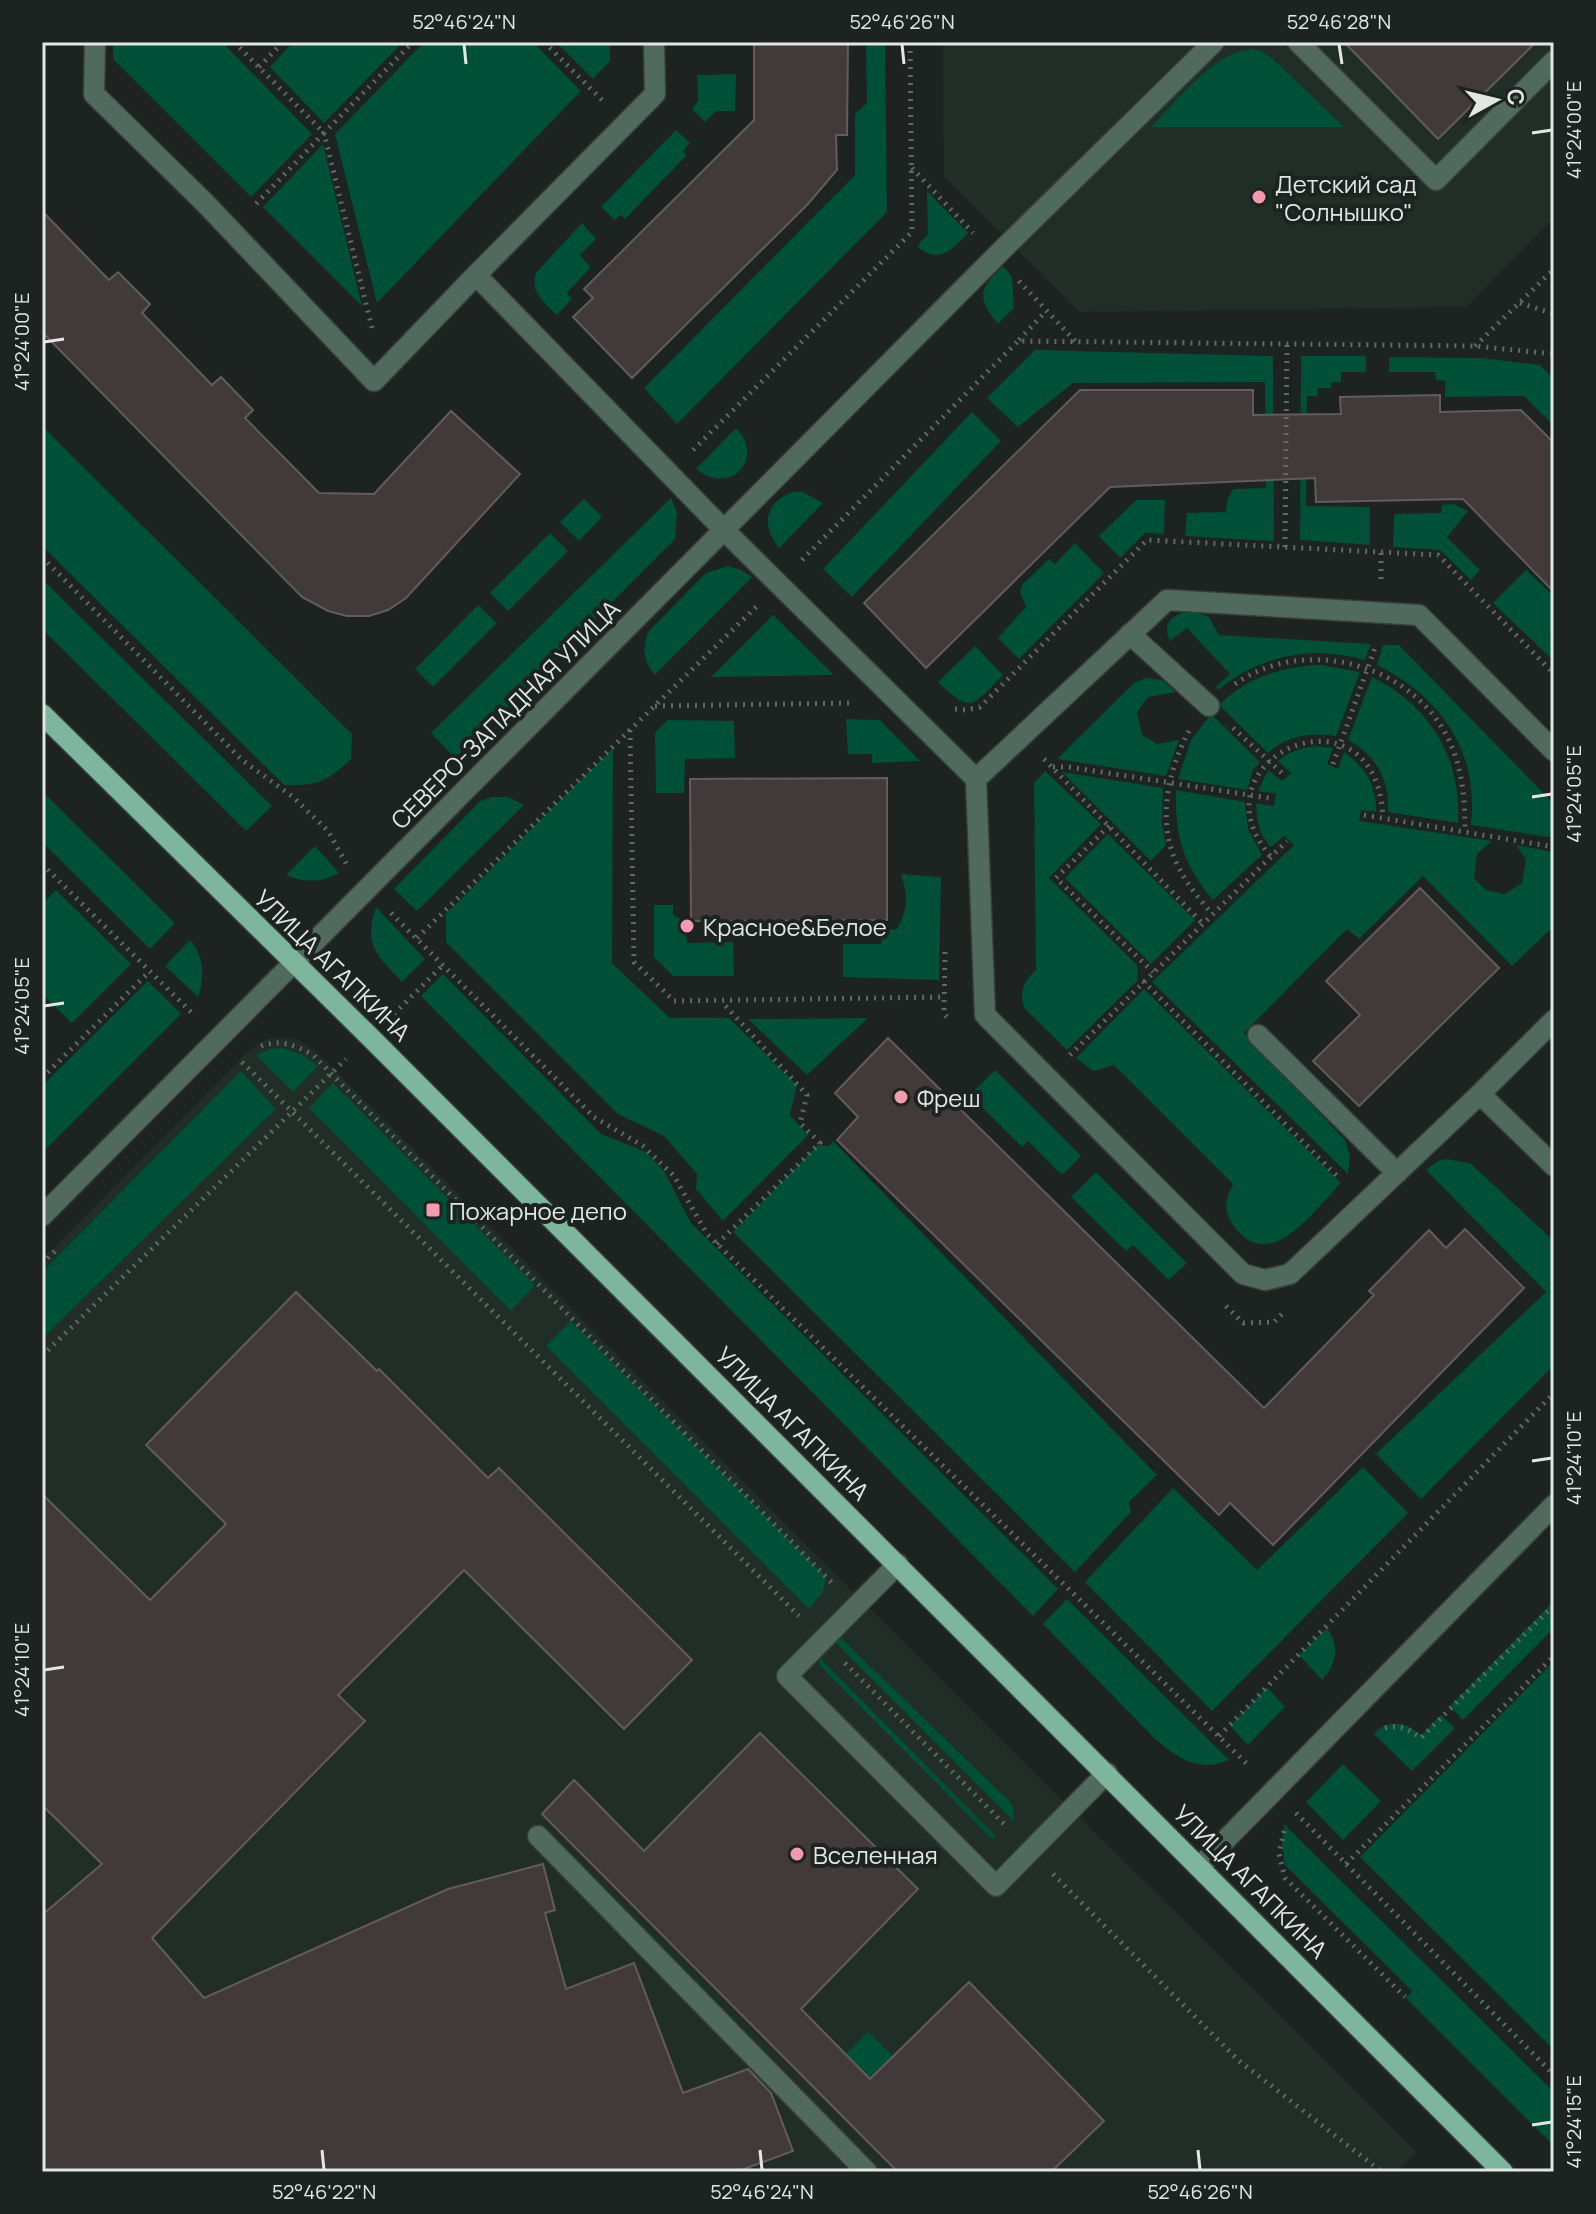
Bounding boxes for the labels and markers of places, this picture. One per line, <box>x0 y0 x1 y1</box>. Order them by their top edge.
place label: Детский сад "Солнышко" <box>1275 167 1417 228</box>
marker: Детский сад "Солнышко" <box>1250 188 1268 206</box>
place label: Красное&Белое <box>703 910 887 943</box>
marker: Красное&Белое <box>678 917 696 935</box>
place label: Фреш <box>917 1081 981 1114</box>
marker: Фреш <box>892 1088 910 1106</box>
place label: Пожарное депо <box>449 1194 627 1227</box>
marker: Пожарное депо <box>424 1201 442 1219</box>
place label: Вселенная <box>813 1838 938 1871</box>
marker: Вселенная <box>788 1845 806 1863</box>

